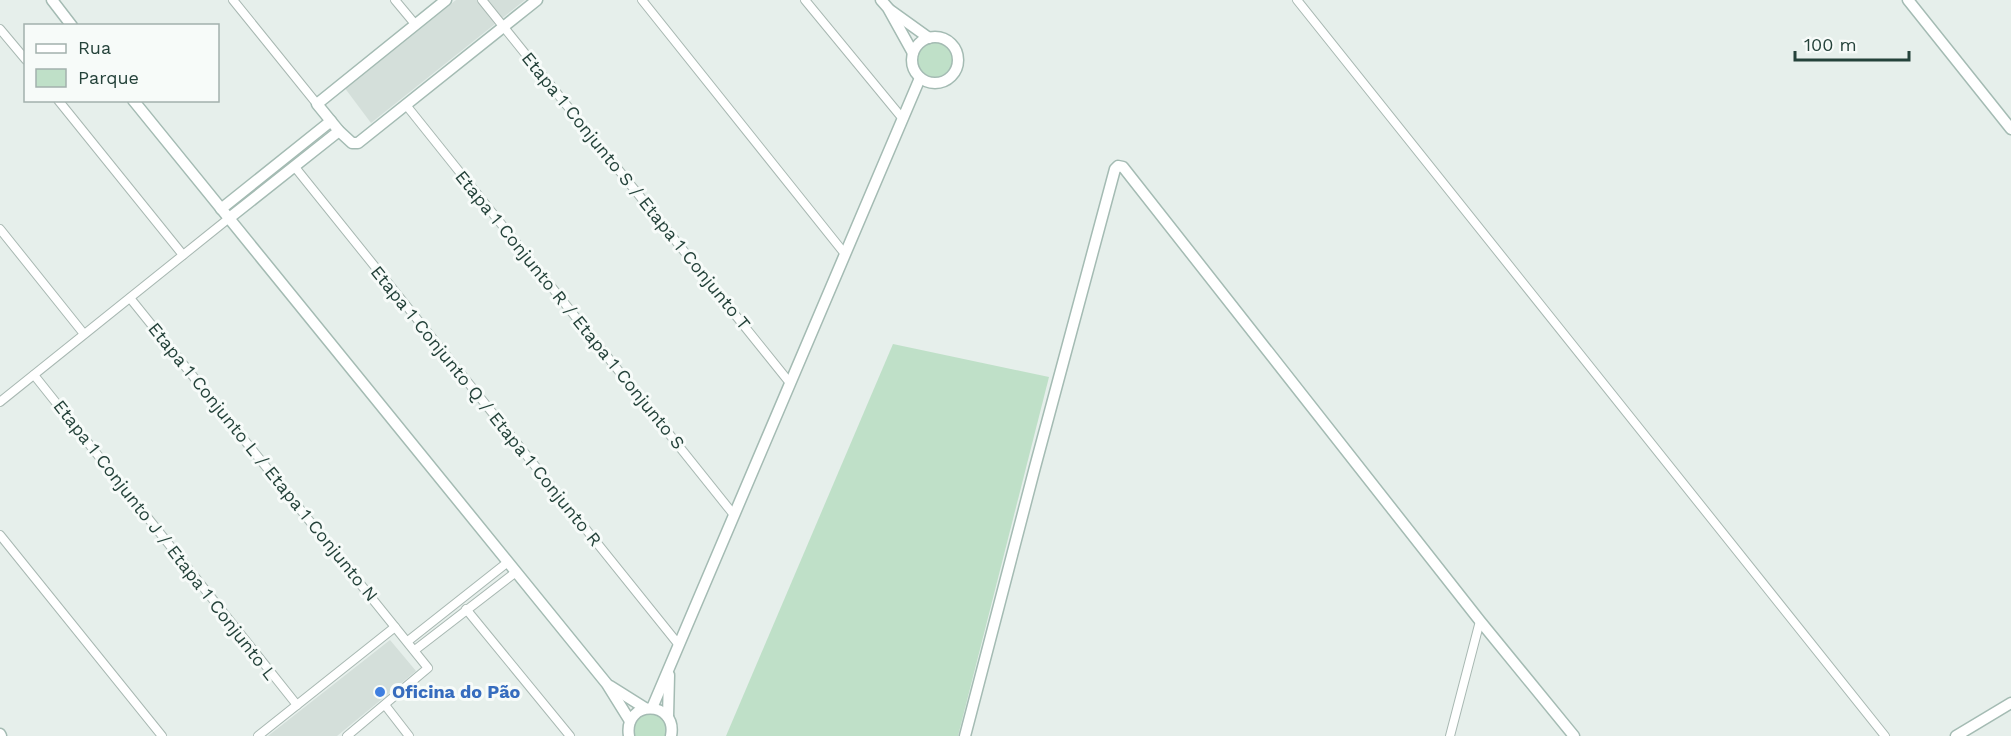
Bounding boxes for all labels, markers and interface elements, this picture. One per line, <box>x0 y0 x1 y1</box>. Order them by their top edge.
legend <box>24 24 219 102</box>
scale bar <box>1795 24 1909 62</box>
text: 100 m <box>1804 34 1857 55</box>
text: Rua <box>78 37 111 58</box>
street label: Etapa 1 Conjunto S / Etapa 1 Conjunto T <box>518 48 755 334</box>
text: Parque <box>78 67 139 88</box>
street label: Etapa 1 Conjunto R / Etapa 1 Conjunto S <box>451 166 690 453</box>
street label: Etapa 1 Conjunto Q / Etapa 1 Conjunto R <box>367 261 606 550</box>
street label: Etapa 1 Conjunto L / Etapa 1 Conjunto N <box>144 318 383 605</box>
street label: Etapa 1 Conjunto J / Etapa 1 Conjunto L <box>49 395 281 684</box>
place label: Oficina do Pão <box>392 681 521 702</box>
marker: Oficina do Pão <box>373 685 387 699</box>

